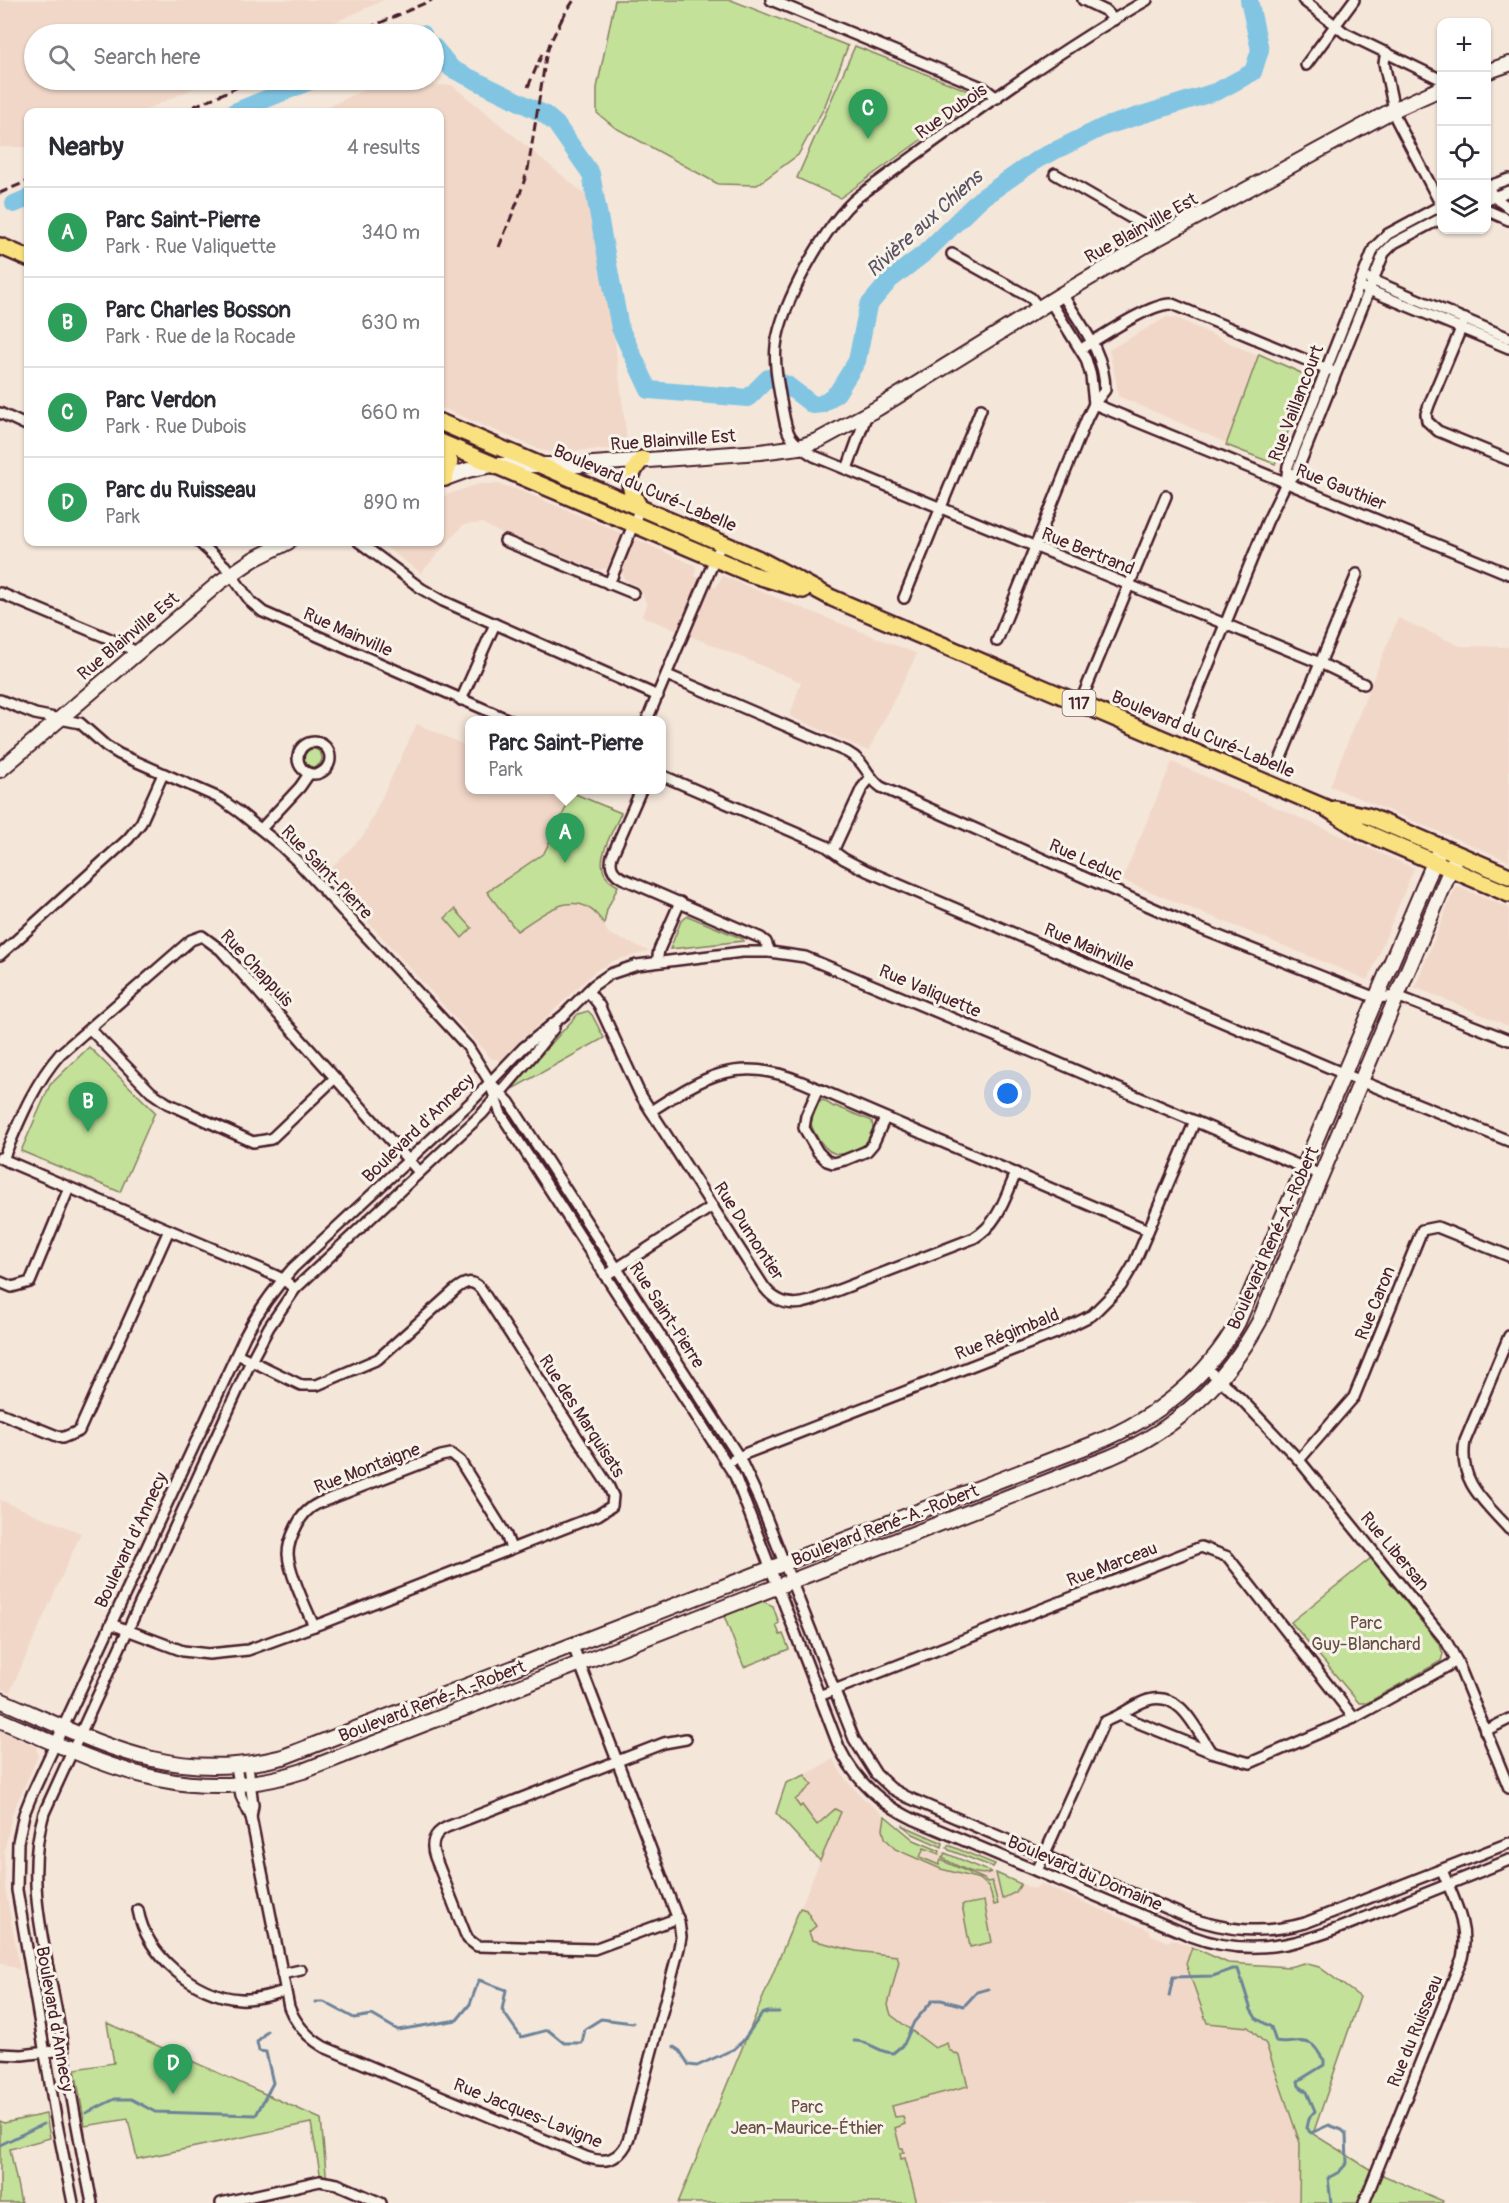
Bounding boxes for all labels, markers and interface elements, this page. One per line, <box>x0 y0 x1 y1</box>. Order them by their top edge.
map controls <box>1437 18 1491 234</box>
button: + <box>1437 18 1491 72</box>
search box <box>24 24 444 90</box>
icon: search <box>45 41 78 74</box>
text: Search here <box>93 43 200 71</box>
button: − <box>1437 72 1491 126</box>
street label: Rue Dubois <box>911 78 991 144</box>
pin: C <box>848 90 888 139</box>
button: locate <box>1437 126 1491 180</box>
text: Nearby <box>48 131 124 163</box>
text: 4 results <box>347 135 420 160</box>
water label: Rivière aux Chiens <box>861 163 989 282</box>
button: layers <box>1437 180 1491 234</box>
street label: Rue Blainville Est <box>1081 188 1202 269</box>
text: Parc Saint-Pierre <box>105 206 260 234</box>
text: A <box>61 220 74 245</box>
text: 340 m <box>361 220 420 245</box>
text: Park · Rue Valiquette <box>105 234 276 259</box>
text: Parc Charles Bosson <box>105 296 291 324</box>
text: B <box>62 310 73 335</box>
text: 630 m <box>361 310 420 335</box>
text: Park · Rue de la Rocade <box>105 324 295 349</box>
street label: Rue Vaillancourt <box>1264 341 1329 465</box>
text: Parc Verdon <box>105 386 216 414</box>
text: C <box>61 400 74 425</box>
text: 660 m <box>361 400 420 425</box>
text: Park · Rue Dubois <box>105 414 246 439</box>
street label: Rue Blainville Est <box>610 425 737 456</box>
street label: Boulevard du Curé-Labelle <box>550 439 740 538</box>
street label: Rue Gauthier <box>1292 459 1390 516</box>
text: Parc du Ruisseau <box>105 476 256 504</box>
text: D <box>61 490 74 515</box>
text: 890 m <box>364 490 420 515</box>
text: Park <box>105 504 140 529</box>
street label: Rue Bertrand <box>1038 522 1138 581</box>
street label: Rue Blainville Est <box>73 587 184 686</box>
street label: Rue Mainville <box>299 603 396 662</box>
street label: Boulevard du Curé-Labelle <box>1108 685 1298 784</box>
road number: 117 <box>1062 690 1096 716</box>
popup <box>465 716 666 794</box>
text: Parc Saint-Pierre <box>488 729 643 757</box>
text: Park <box>488 757 523 782</box>
pin: A <box>546 814 584 863</box>
street label: Rue Saint-Pierre <box>276 820 377 924</box>
street label: Rue Leduc <box>1045 834 1126 887</box>
street label: Rue Mainville <box>1040 918 1137 977</box>
street label: Rue Chappuis <box>215 925 298 1012</box>
street label: Rue Valiquette <box>875 960 984 1023</box>
street label: Boulevard d'Annecy <box>357 1069 480 1188</box>
your location <box>993 1079 1022 1108</box>
pin: B <box>68 1082 107 1132</box>
street label: Boulevard René-A.-Robert <box>1223 1142 1325 1334</box>
street label: Rue Dumontier <box>708 1178 789 1285</box>
street label: Rue Saint-Pierre <box>624 1258 710 1373</box>
street label: Rue Caron <box>1350 1263 1401 1343</box>
street label: Rue Régimbald <box>952 1303 1063 1366</box>
street label: Rue des Marquisats <box>533 1351 630 1482</box>
street label: Rue Montaigne <box>311 1438 424 1499</box>
street label: Boulevard d'Annecy <box>90 1468 173 1612</box>
street label: Boulevard René-A.-Robert <box>788 1479 983 1572</box>
street label: Rue Libersan <box>1355 1507 1434 1595</box>
street label: Rue Marceau <box>1064 1537 1161 1592</box>
park label: Parc Guy-Blanchard <box>1311 1612 1421 1656</box>
street label: Boulevard René-A.-Robert <box>335 1655 530 1748</box>
street label: Boulevard du Domaine <box>1004 1830 1166 1917</box>
street label: Boulevard d'Annecy <box>30 1944 79 2094</box>
street label: Rue du Ruisseau <box>1383 1972 1448 2091</box>
pin: D <box>154 2044 192 2094</box>
street label: Rue Jacques-Lavigne <box>450 2073 606 2154</box>
park label: Parc Jean-Maurice-Éthier <box>731 2096 884 2140</box>

